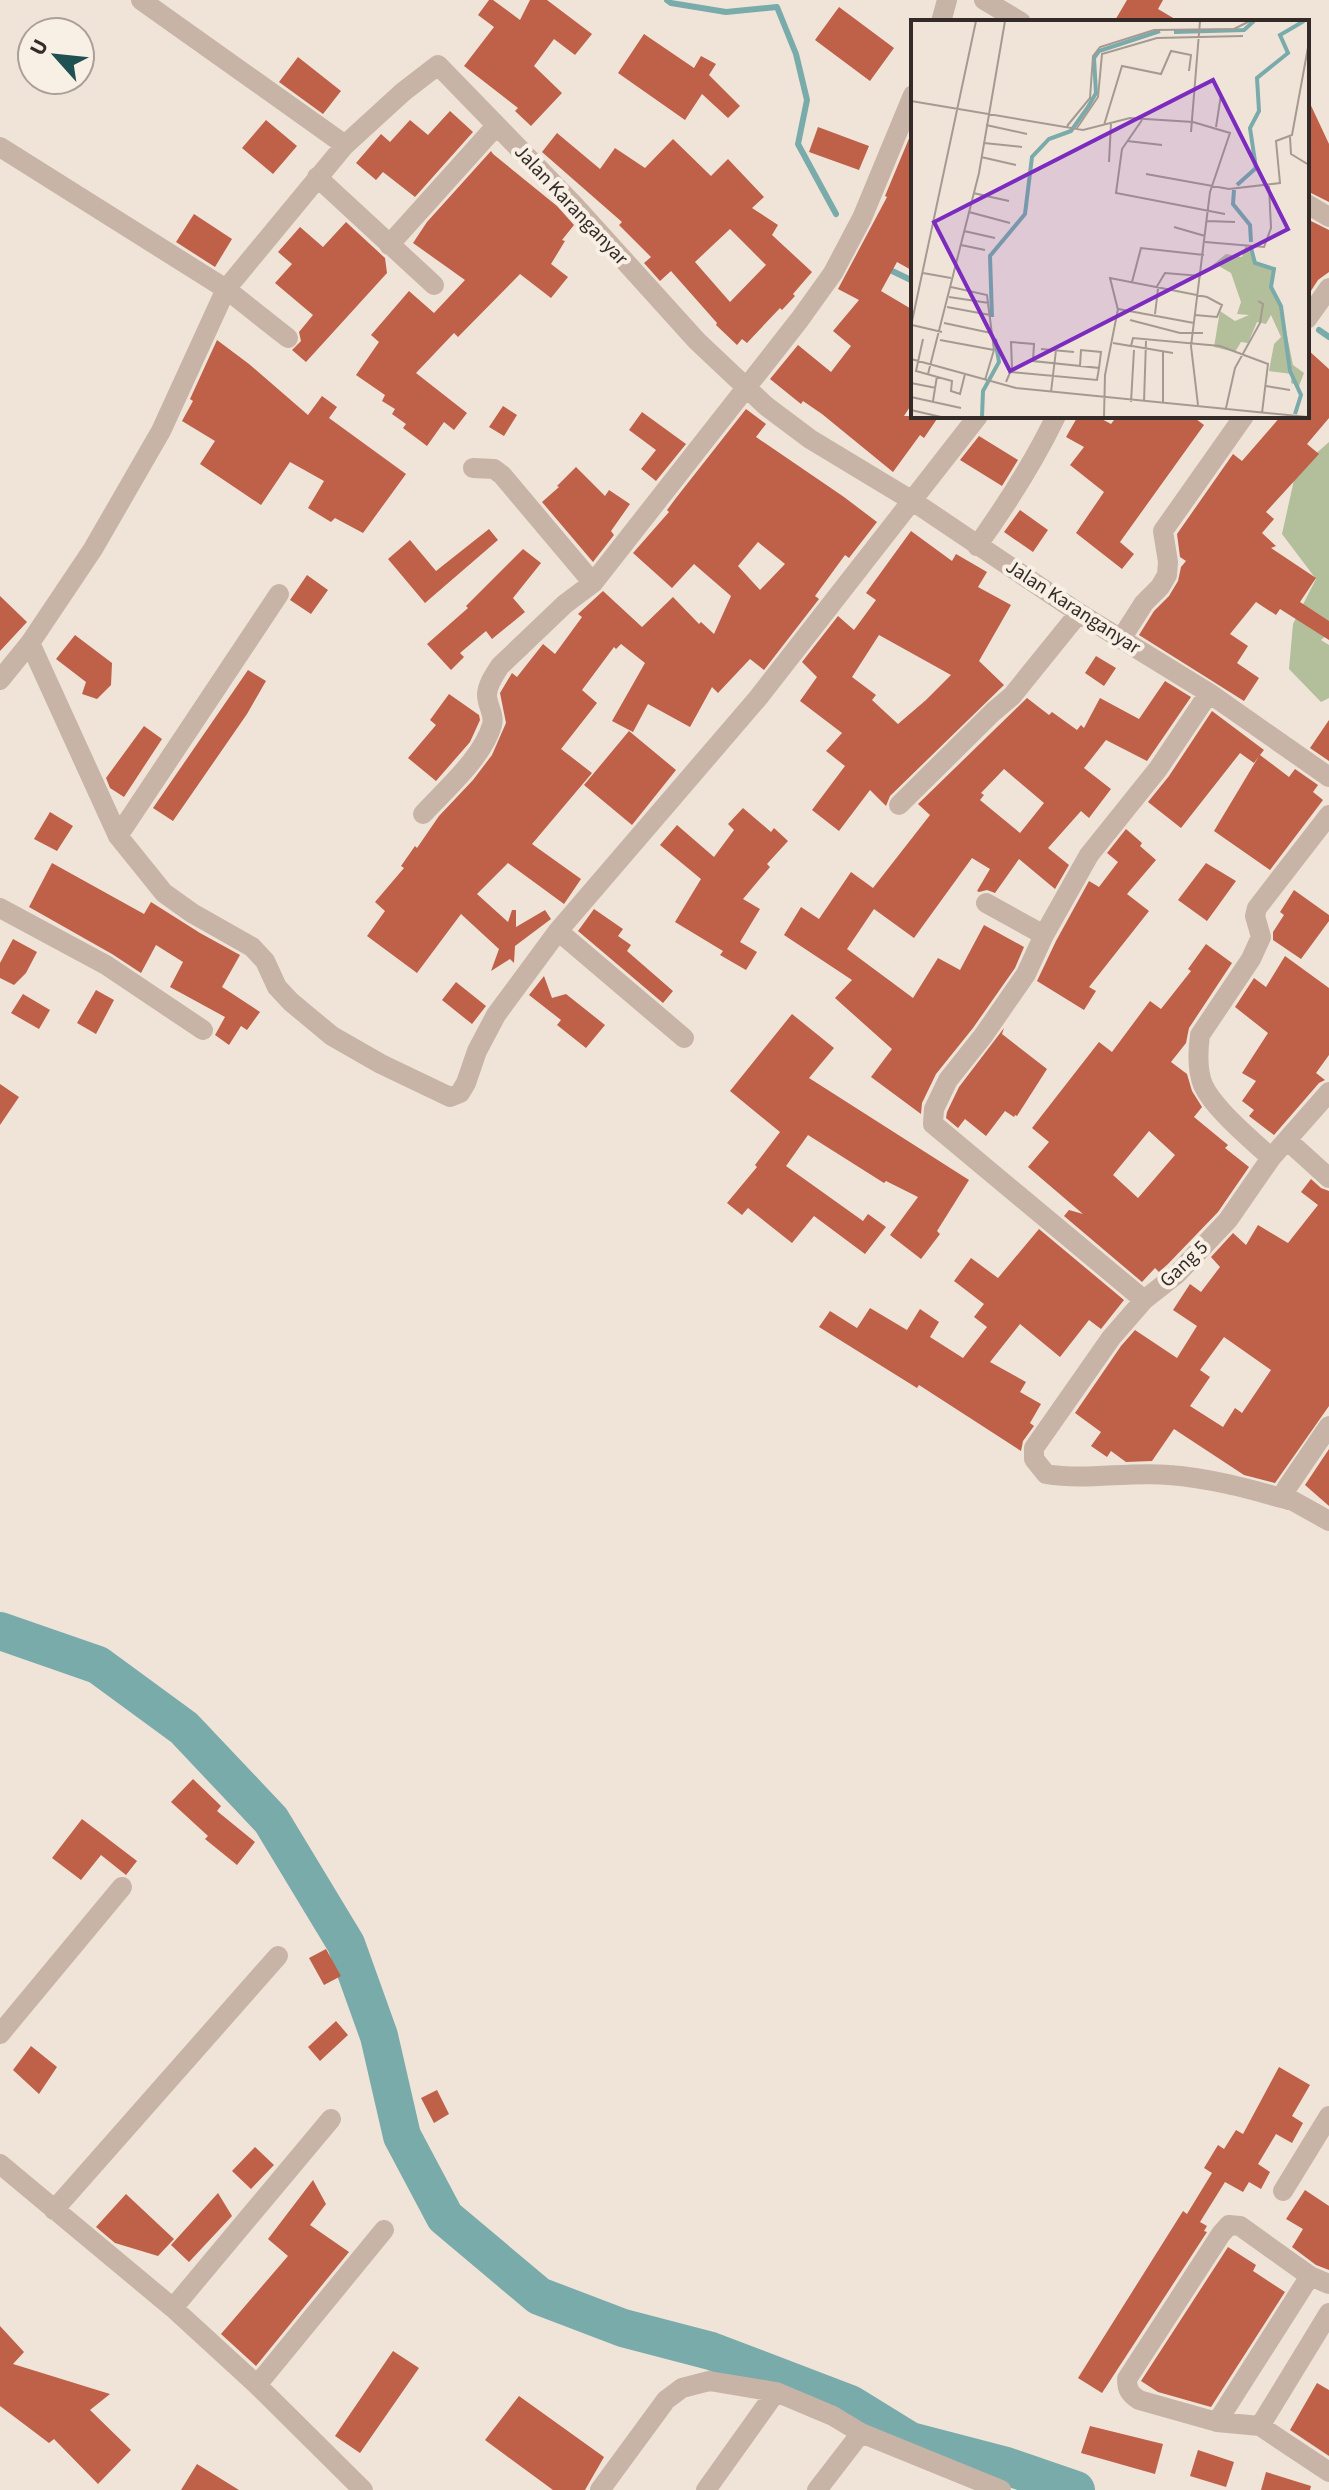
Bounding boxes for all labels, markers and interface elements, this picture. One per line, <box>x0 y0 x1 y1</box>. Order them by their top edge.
north arrow <box>16 16 96 96</box>
inset map <box>911 20 1309 418</box>
text: U <box>21 34 57 61</box>
street label: Jalan Karanganyar <box>508 139 634 272</box>
street label: Jalan Karanganyar <box>1000 553 1146 661</box>
street label: Gang 5 <box>1154 1234 1214 1294</box>

